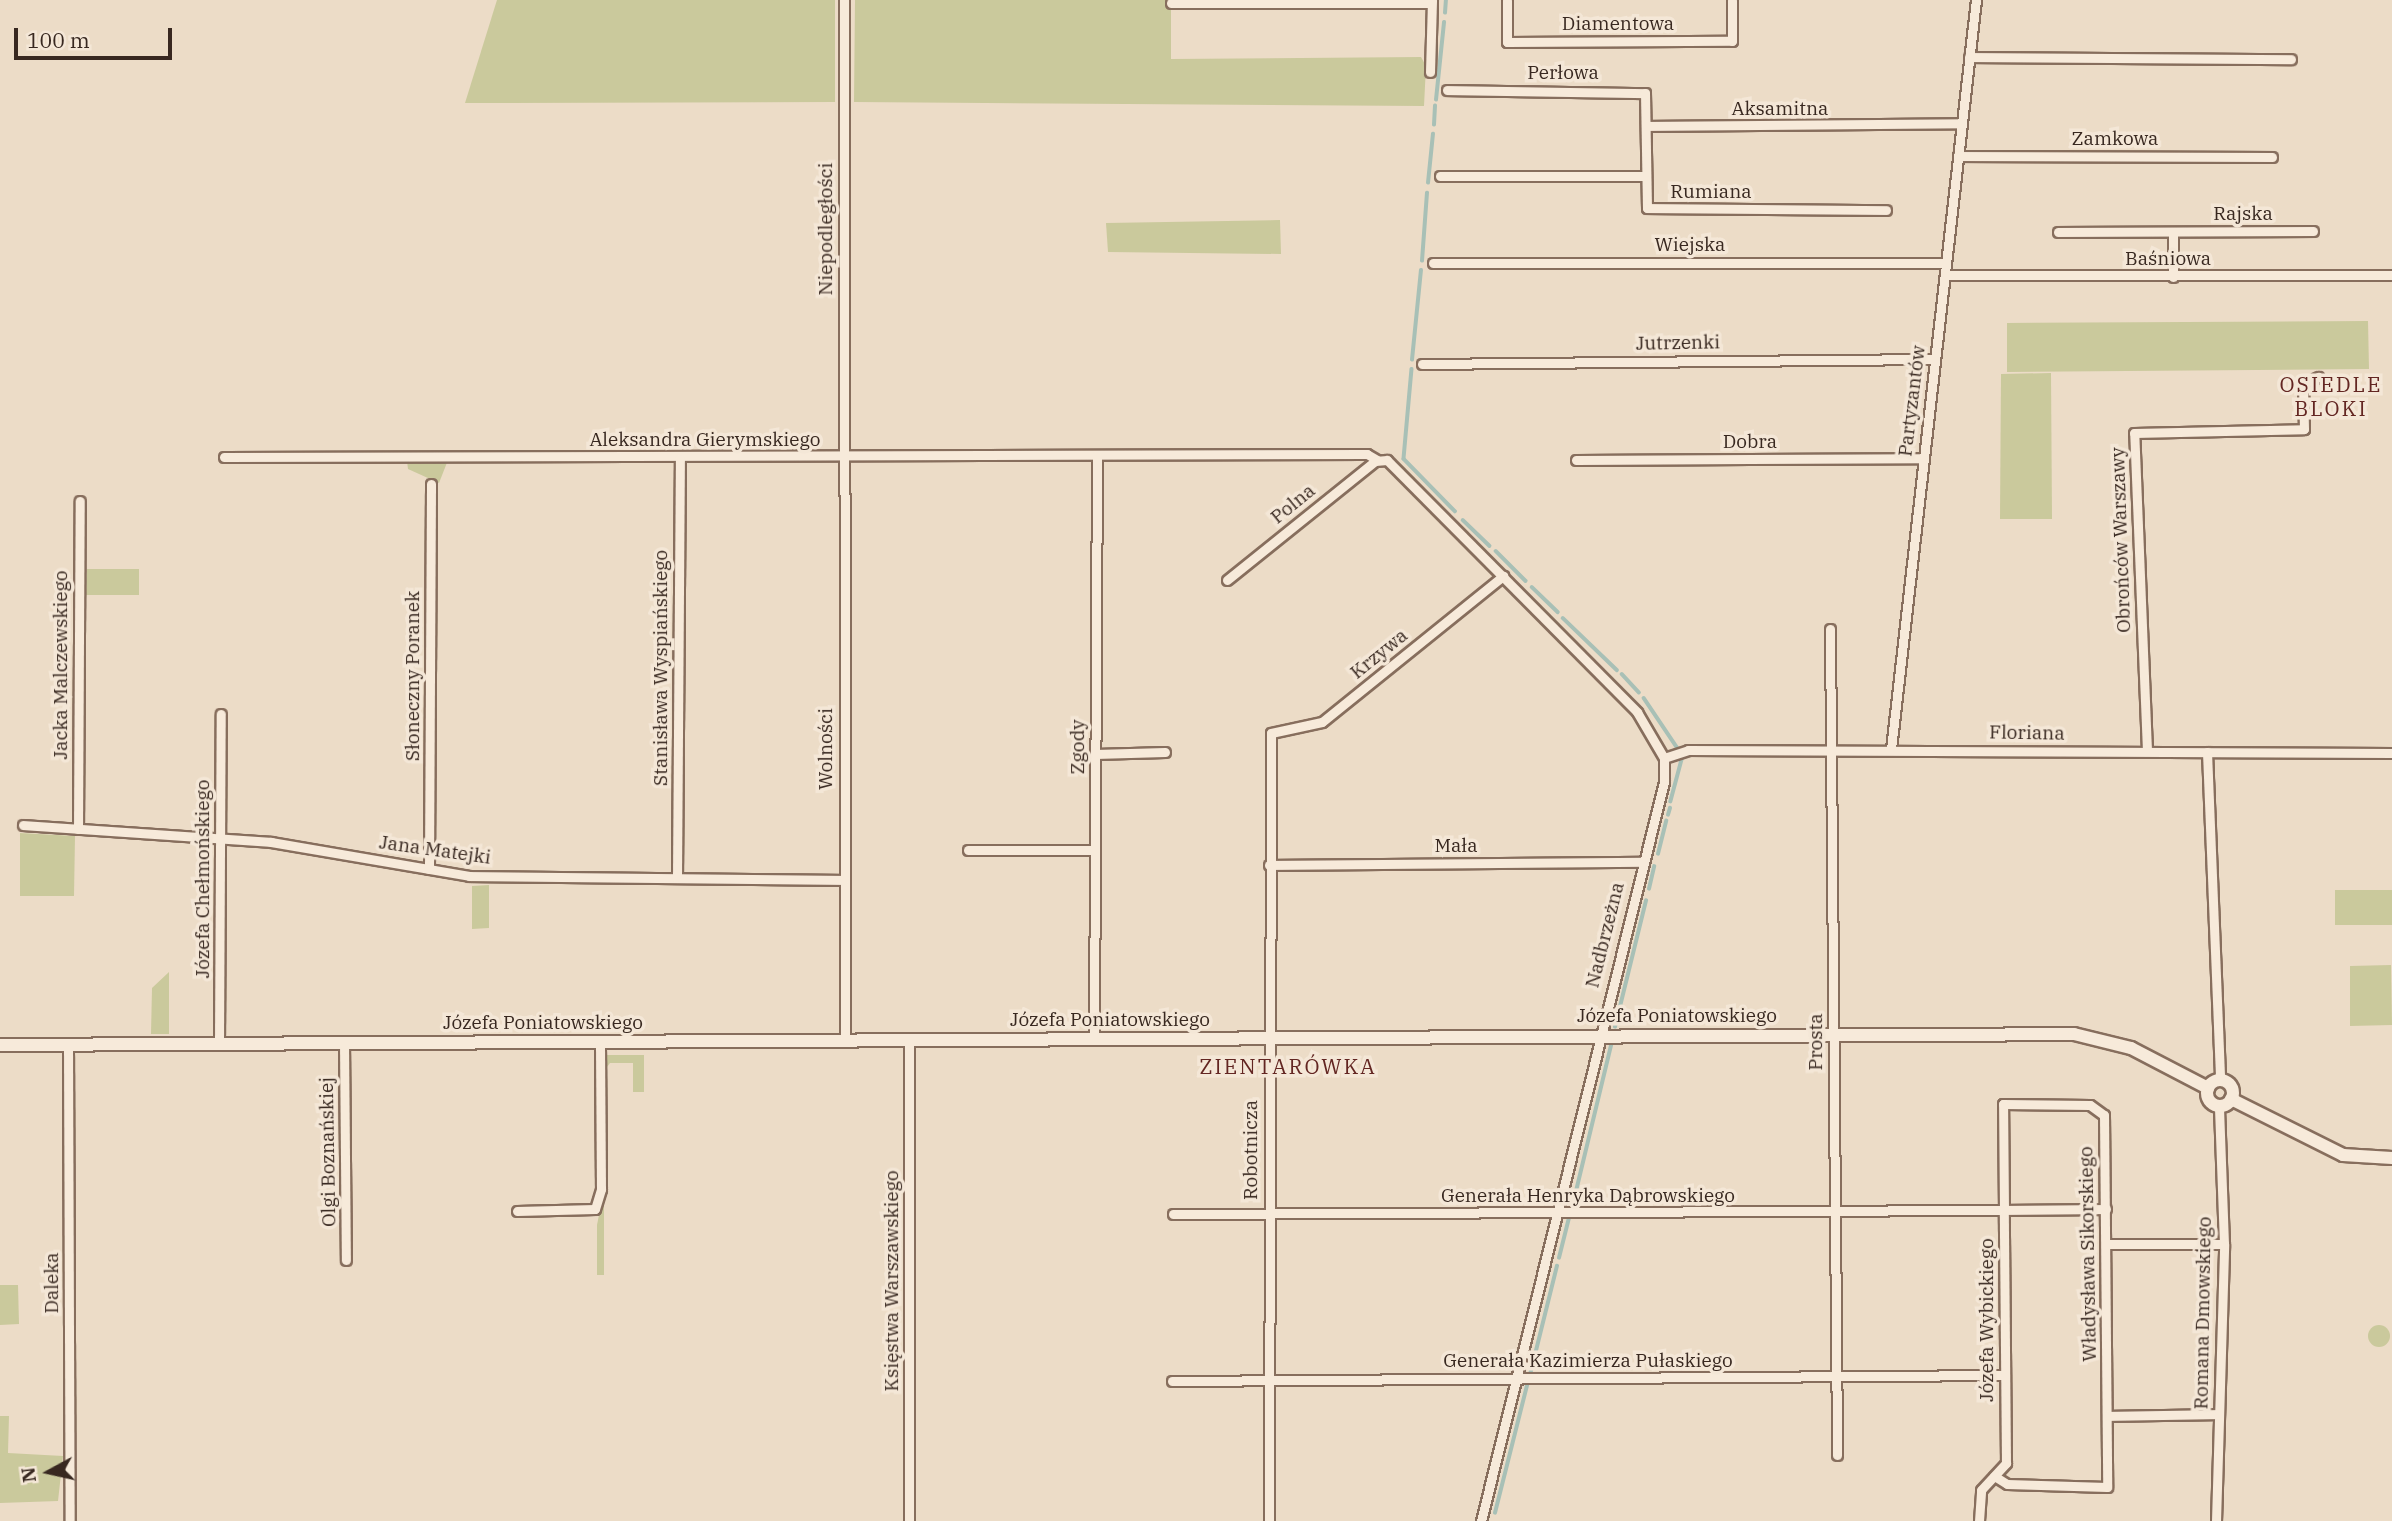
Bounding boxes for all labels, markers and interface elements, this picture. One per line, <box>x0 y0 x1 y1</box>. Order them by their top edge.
street label: Diamentowa <box>1562 13 1674 35</box>
scale bar <box>18 14 175 58</box>
text: 100 m <box>27 26 90 54</box>
street label: Perłowa <box>1527 62 1599 84</box>
street label: Aksamitna <box>1732 98 1828 120</box>
street label: Zamkowa <box>2072 128 2158 150</box>
street label: Niepodległości <box>815 162 837 296</box>
street label: Rumiana <box>1670 181 1752 203</box>
street label: Rajska <box>2213 203 2273 225</box>
street label: Wiejska <box>1655 234 1725 256</box>
street label: Baśniowa <box>2125 248 2211 270</box>
street label: Jutrzenki <box>1636 331 1720 355</box>
street label: Partyzantów <box>1894 344 1930 458</box>
district label: OSIEDLE BLOKI <box>2280 371 2382 421</box>
street label: Aleksandra Gierymskiego <box>590 429 820 451</box>
street label: Dobra <box>1723 431 1777 453</box>
street label: Obrońców Warszawy <box>2106 447 2136 633</box>
street label: Polna <box>1266 479 1320 529</box>
street label: Stanisława Wyspiańskiego <box>650 550 672 786</box>
street label: Jacka Malczewskiego <box>50 571 72 759</box>
street label: Słoneczny Poranek <box>402 591 424 761</box>
street label: Krzywa <box>1346 624 1412 684</box>
street label: Wolności <box>815 708 837 790</box>
street label: Zgody <box>1067 720 1089 774</box>
street label: Floriana <box>1989 721 2065 745</box>
street label: Józefa Chełmońskiego <box>192 780 214 978</box>
street label: Jana Matejki <box>378 831 492 869</box>
street label: Mała <box>1434 835 1478 857</box>
street label: Nadbrzeżna <box>1581 880 1629 990</box>
street label: Józefa Poniatowskiego <box>1577 1005 1777 1027</box>
street label: Józefa Poniatowskiego <box>1010 1009 1210 1031</box>
street label: Józefa Poniatowskiego <box>443 1012 643 1034</box>
street label: Prosta <box>1805 1013 1827 1071</box>
district label: ZIENTARÓWKA <box>1201 1053 1375 1079</box>
street label: Olgi Boznańskiej <box>315 1077 341 1227</box>
street label: Robotnicza <box>1240 1100 1262 1200</box>
street label: Władysława Sikorskiego <box>2075 1146 2101 1362</box>
street label: Księstwa Warszawskiego <box>881 1170 903 1392</box>
street label: Generała Henryka Dąbrowskiego <box>1441 1185 1735 1207</box>
street label: Romana Dmowskiego <box>2190 1216 2216 1410</box>
street label: Józefa Wybickiego <box>1976 1238 1998 1402</box>
street label: Daleka <box>41 1252 63 1314</box>
street label: Generała Kazimierza Pułaskiego <box>1443 1350 1733 1372</box>
north arrow <box>14 1437 84 1507</box>
text: N <box>15 1466 41 1484</box>

